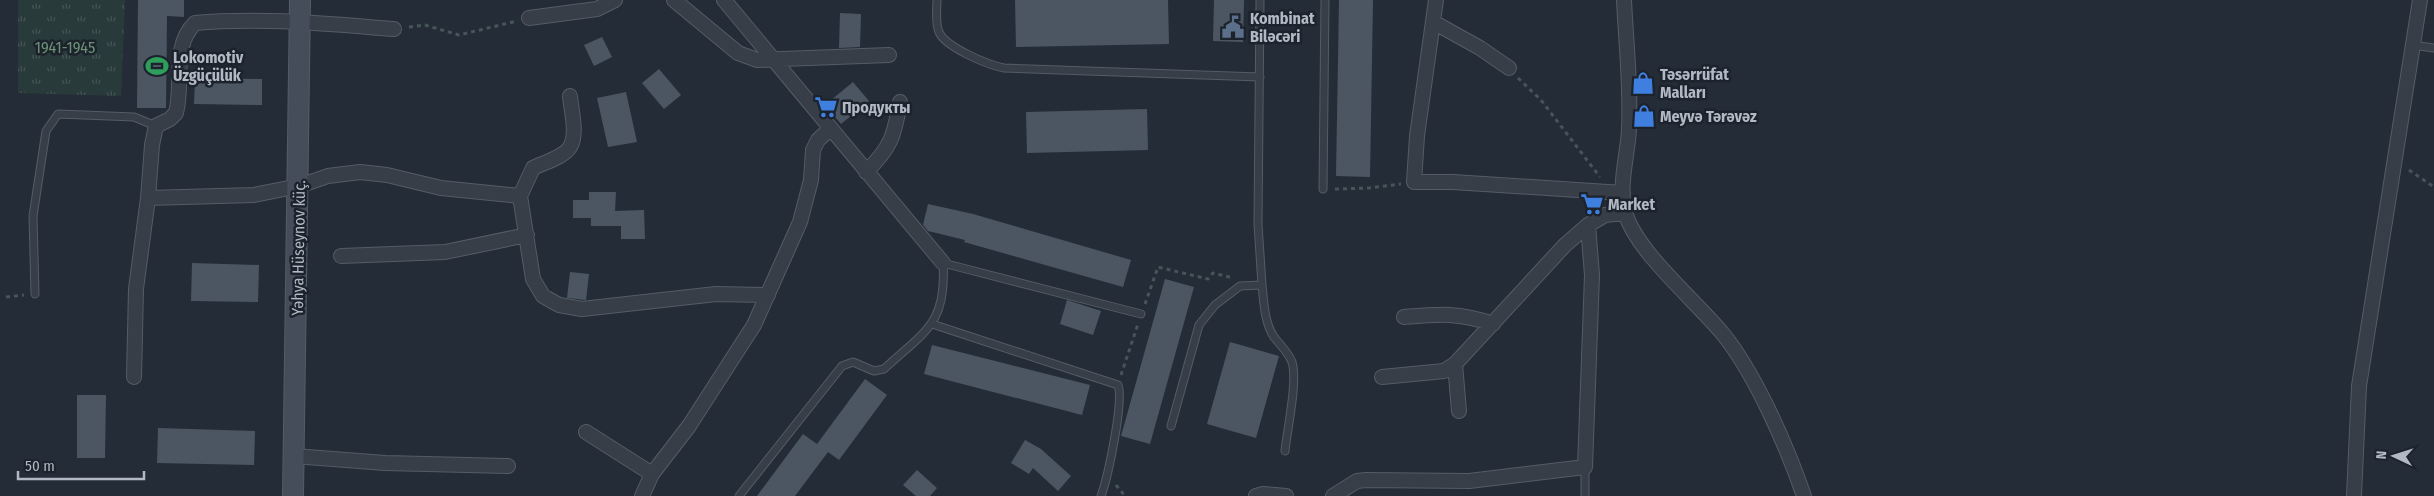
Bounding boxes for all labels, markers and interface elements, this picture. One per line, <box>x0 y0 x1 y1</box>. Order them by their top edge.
place label: Kombinat Biləcəri <box>1250 9 1315 46</box>
public building icon: Kombinat Biləcəri <box>1220 14 1246 40</box>
park label: 1941-1945 <box>35 38 95 57</box>
place label: Lokomotiv Üzgüçülük <box>173 48 244 86</box>
sports icon: Lokomotiv Üzgüçülük <box>144 53 170 79</box>
place label: Təsərrüfat Malları <box>1660 65 1729 102</box>
shop icon: Təsərrüfat Malları <box>1630 70 1656 96</box>
supermarket icon: Продукты <box>813 94 839 120</box>
place label: Продукты <box>842 98 910 117</box>
shop icon: Meyvə Tərəvəz <box>1631 103 1657 129</box>
place label: Meyvə Tərəvəz <box>1660 107 1757 126</box>
street label: Yəhya Hüseynov küç. <box>288 180 309 316</box>
supermarket icon: Market <box>1579 191 1605 217</box>
place label: Market <box>1608 195 1655 214</box>
north arrow <box>2369 431 2419 481</box>
scale bar <box>18 448 144 480</box>
text: N <box>2373 450 2390 460</box>
text: 50 m <box>25 457 55 475</box>

